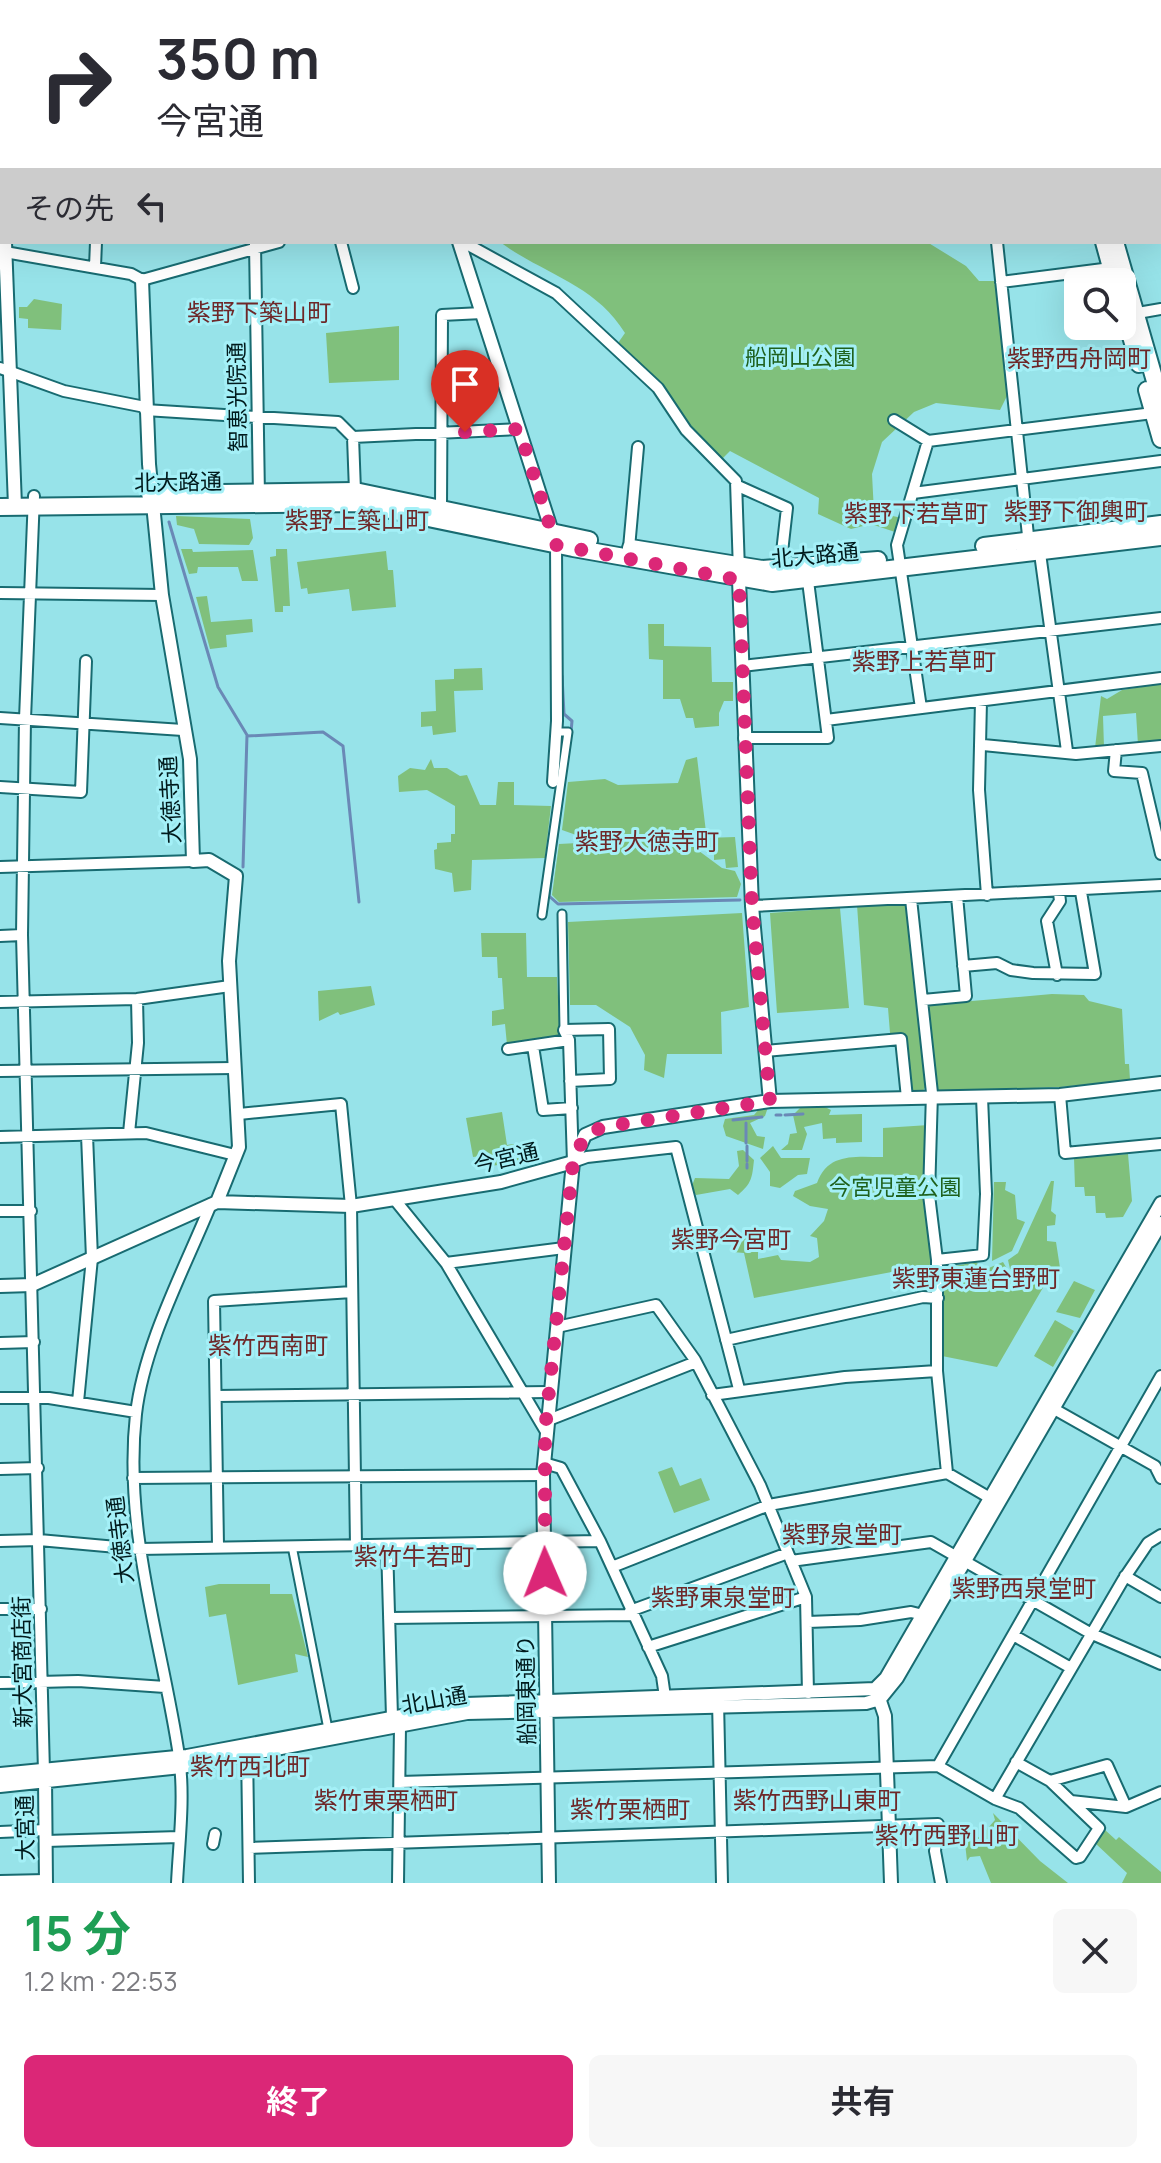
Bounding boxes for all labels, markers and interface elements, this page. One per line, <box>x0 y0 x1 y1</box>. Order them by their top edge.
text: 350 m <box>156 19 320 96</box>
icon: right <box>24 32 128 136</box>
text: 今宮通 <box>156 96 264 145</box>
icon: left <box>130 184 174 228</box>
text: その先 <box>24 187 114 228</box>
map controls <box>1064 268 1136 340</box>
button: search <box>1064 268 1136 340</box>
district label: 紫野下築山町 <box>187 295 331 328</box>
district label: 紫野西舟岡町 <box>1007 341 1151 374</box>
street label: 智恵光院通 <box>221 342 253 452</box>
park label: 船岡山公園 <box>745 342 855 372</box>
pin <box>431 350 499 432</box>
icon: arrive <box>443 362 487 406</box>
street label: 北大路通 <box>134 466 222 498</box>
district label: 紫野下御輿町 <box>1004 494 1148 527</box>
district label: 紫野下若草町 <box>844 496 988 529</box>
district label: 紫野上築山町 <box>285 503 429 536</box>
street label: 北大路通 <box>770 536 860 574</box>
district label: 紫野上若草町 <box>852 644 996 677</box>
street label: 大徳寺通 <box>153 755 187 845</box>
district label: 紫野大徳寺町 <box>575 824 719 857</box>
street label: 今宮通 <box>470 1136 542 1180</box>
park label: 今宮児童公園 <box>829 1172 961 1202</box>
district label: 紫野今宮町 <box>671 1222 791 1255</box>
district label: 紫野東蓮台野町 <box>892 1261 1060 1294</box>
district label: 紫竹西南町 <box>208 1328 328 1361</box>
street label: 大徳寺通 <box>100 1494 140 1586</box>
district label: 紫野泉堂町 <box>782 1517 902 1550</box>
position arrow <box>503 1531 587 1615</box>
district label: 紫竹牛若町 <box>354 1539 474 1572</box>
district label: 紫野西泉堂町 <box>952 1571 1096 1604</box>
district label: 紫野東泉堂町 <box>651 1580 795 1613</box>
street label: 新大宮商店街 <box>6 1596 38 1728</box>
street label: 船岡東通り <box>510 1635 542 1745</box>
street label: 北山通 <box>399 1679 469 1721</box>
district label: 紫竹西北町 <box>190 1749 310 1782</box>
district label: 紫竹東栗栖町 <box>314 1783 458 1816</box>
district label: 紫竹西野山東町 <box>733 1783 901 1816</box>
district label: 紫竹栗栖町 <box>570 1792 690 1825</box>
street label: 大宮通 <box>9 1795 41 1861</box>
district label: 紫竹西野山町 <box>875 1818 1019 1851</box>
text: 15 分 <box>24 1900 131 1965</box>
button: close <box>1053 1909 1137 1993</box>
text: 1.2 km · 22:53 <box>24 1963 178 1999</box>
button: 終了 <box>24 2055 573 2147</box>
button: 共有 <box>589 2055 1137 2147</box>

